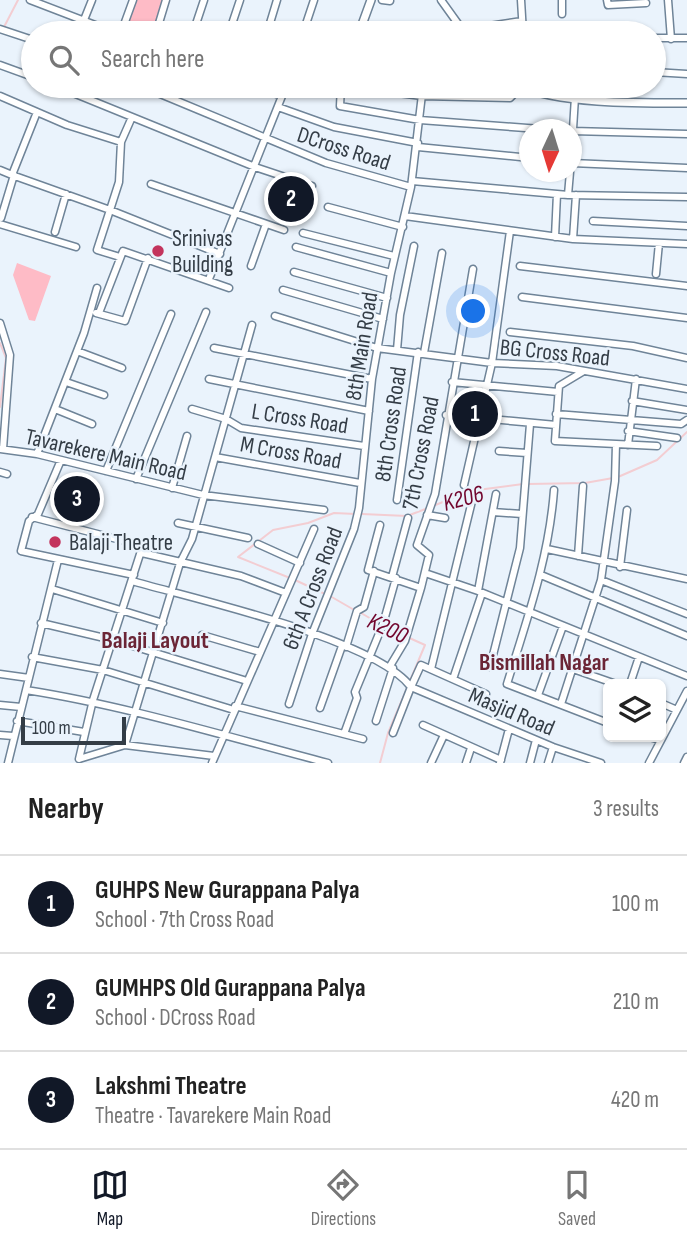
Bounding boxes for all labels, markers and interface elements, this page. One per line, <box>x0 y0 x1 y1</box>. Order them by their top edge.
search box <box>21 21 666 98</box>
icon: search <box>45 41 83 79</box>
text: Search here <box>101 44 204 75</box>
north arrow <box>519 119 582 182</box>
street label: DCross Road <box>294 121 394 177</box>
pin: 2 <box>268 173 314 225</box>
place label: Srinivas Building <box>172 225 233 279</box>
marker: Srinivas Building <box>150 243 166 259</box>
street label: 8th Main Road <box>340 290 384 402</box>
your location <box>456 294 490 328</box>
street label: BG Cross Road <box>498 333 611 373</box>
street label: 8th Cross Road <box>369 365 413 483</box>
pin: 1 <box>452 388 498 440</box>
street label: 7th Cross Road <box>396 394 446 512</box>
street label: L Cross Road <box>250 398 350 440</box>
street label: Tavarekere Main Road <box>22 423 189 487</box>
street label: M Cross Road <box>238 430 344 476</box>
pin: 3 <box>54 473 100 525</box>
water label: K206 <box>439 479 487 518</box>
street label: 6th A Cross Road <box>277 523 349 654</box>
place label: Balaji Theatre <box>69 529 173 557</box>
marker: Balaji Theatre <box>47 534 63 550</box>
water label: K200 <box>363 607 413 651</box>
district label: Balaji Layout <box>101 626 209 655</box>
district label: Bismillah Nagar <box>479 648 610 677</box>
map controls <box>603 679 666 742</box>
button: layers <box>603 679 666 742</box>
street label: Masjid Road <box>464 681 559 743</box>
scale bar <box>21 714 126 746</box>
text: 100 m <box>32 717 71 740</box>
text: Nearby <box>28 791 104 827</box>
text: 3 results <box>593 795 659 823</box>
text: GUHPS New Gurappana Palya <box>95 875 360 906</box>
text: 1 <box>46 890 56 918</box>
text: 100 m <box>612 890 659 918</box>
text: School · 7th Cross Road <box>95 906 274 934</box>
text: GUMHPS Old Gurappana Palya <box>95 973 366 1004</box>
text: 2 <box>46 988 56 1016</box>
text: 210 m <box>613 988 659 1016</box>
text: School · DCross Road <box>95 1004 256 1032</box>
text: Lakshmi Theatre <box>95 1071 247 1102</box>
text: 3 <box>46 1086 56 1114</box>
text: 420 m <box>611 1086 659 1114</box>
text: Theatre · Tavarekere Main Road <box>95 1102 331 1130</box>
tab: Map <box>91 1166 129 1231</box>
tab: Directions <box>311 1166 376 1231</box>
tab: Saved <box>558 1166 596 1231</box>

